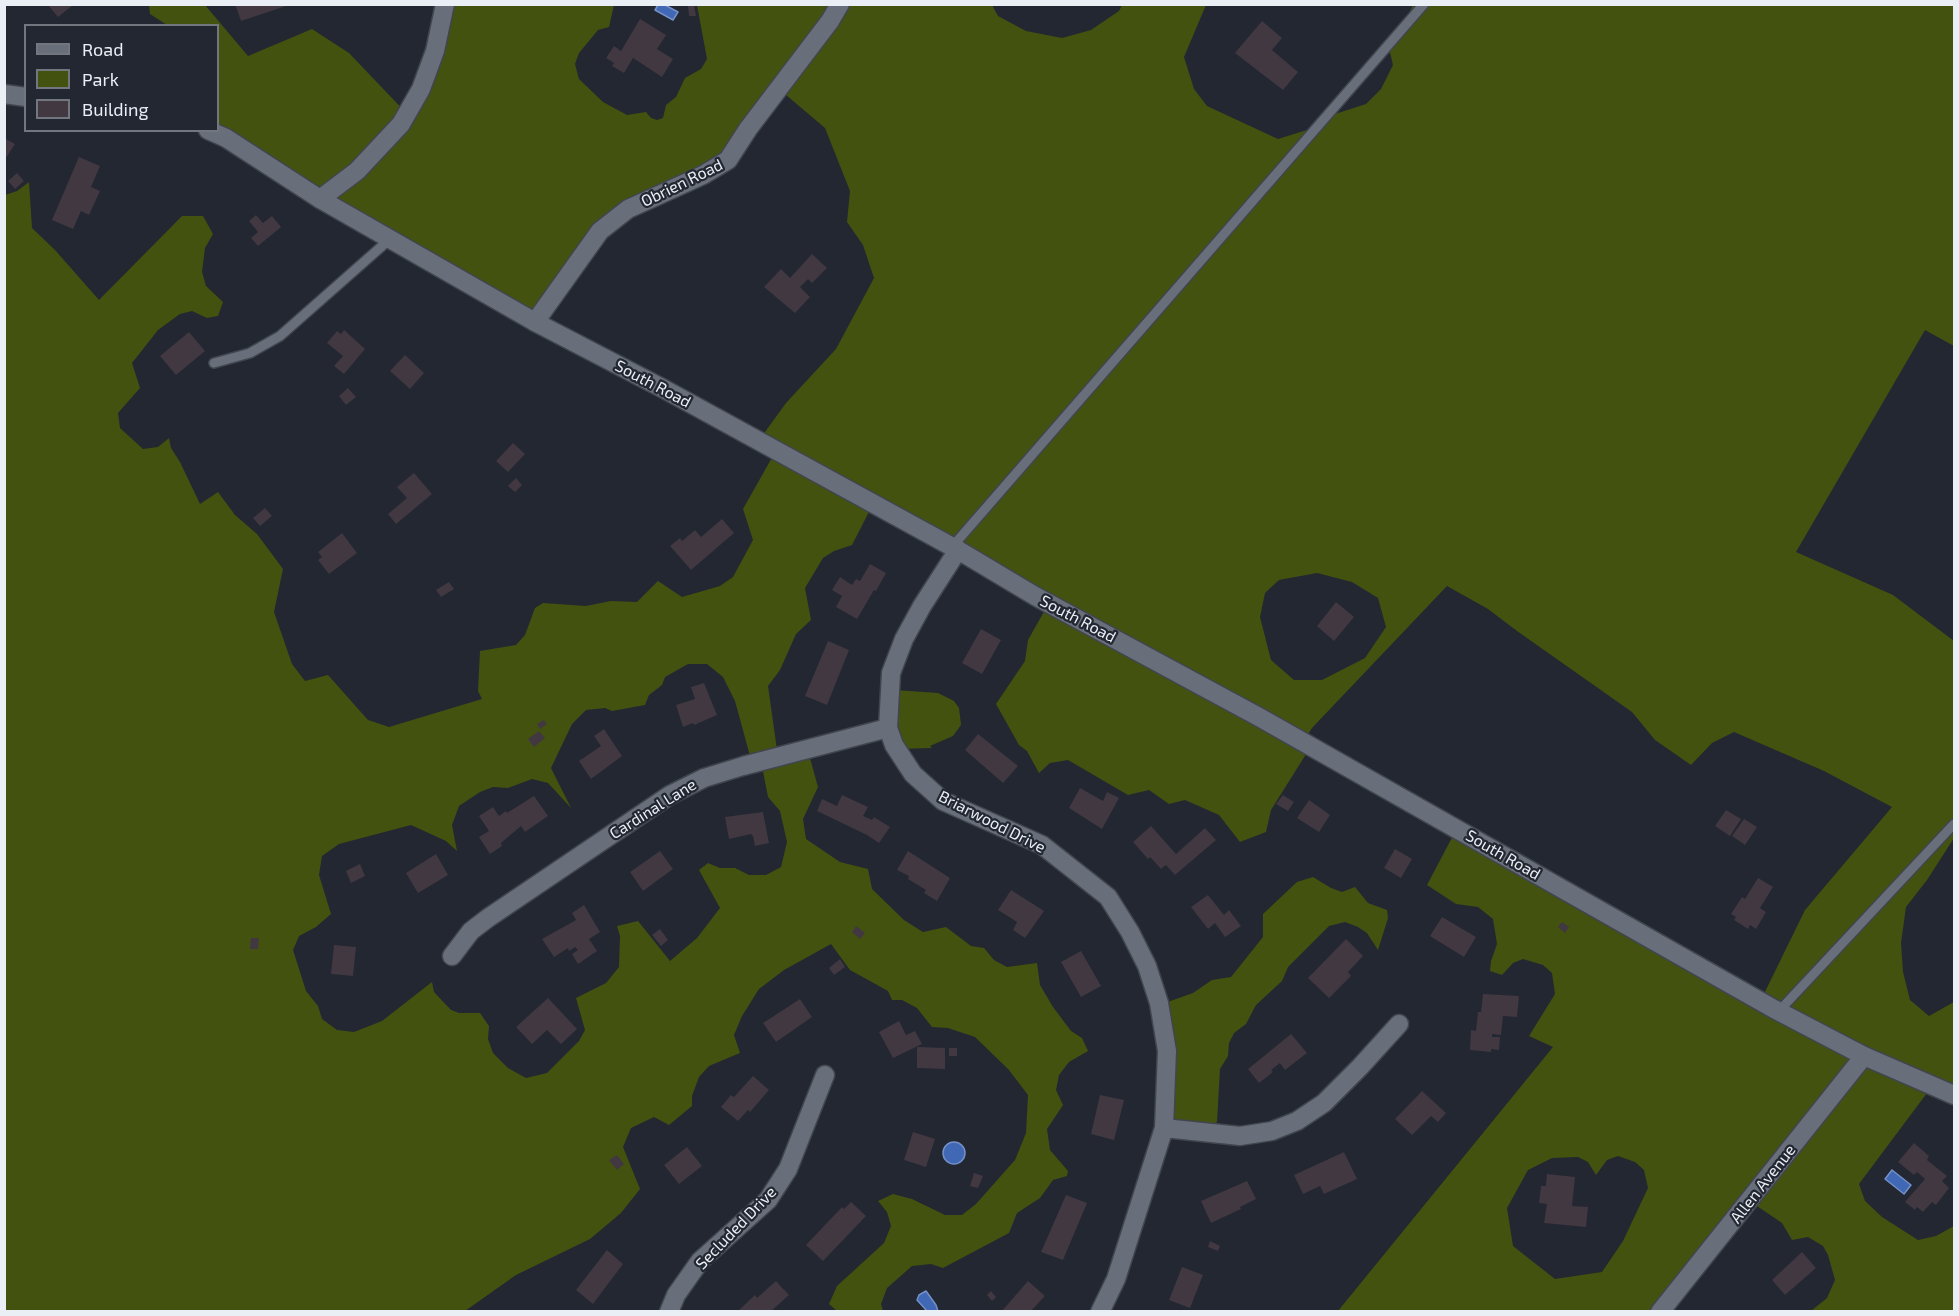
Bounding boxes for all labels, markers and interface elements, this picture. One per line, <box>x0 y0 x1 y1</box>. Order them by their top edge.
legend <box>24 24 219 132</box>
text: Road <box>82 38 123 60</box>
text: Park <box>82 68 119 90</box>
text: Building <box>82 98 149 120</box>
street label: Obrien Road <box>638 155 726 211</box>
street label: South Road <box>612 356 694 412</box>
street label: South Road <box>1037 591 1119 647</box>
street label: Cardinal Lane <box>606 775 700 843</box>
street label: Briarwood Drive <box>935 787 1049 857</box>
street label: South Road <box>1462 826 1544 884</box>
street label: Allen Avenue <box>1726 1141 1800 1227</box>
street label: Secluded Drive <box>692 1183 780 1273</box>

